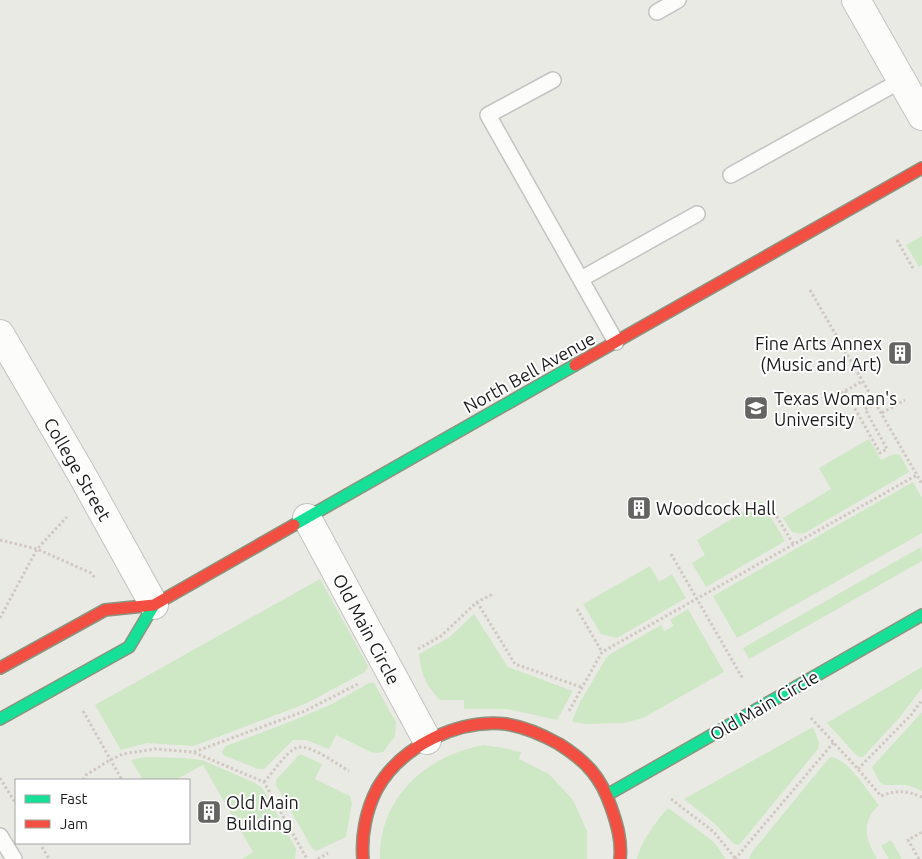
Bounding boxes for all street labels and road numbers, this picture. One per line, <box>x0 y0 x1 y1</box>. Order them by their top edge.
street label: North Bell Avenue <box>460 328 598 416</box>
street label: College Street <box>40 414 116 524</box>
street label: Old Main Circle <box>329 570 405 688</box>
street label: Old Main Circle <box>706 666 822 744</box>

